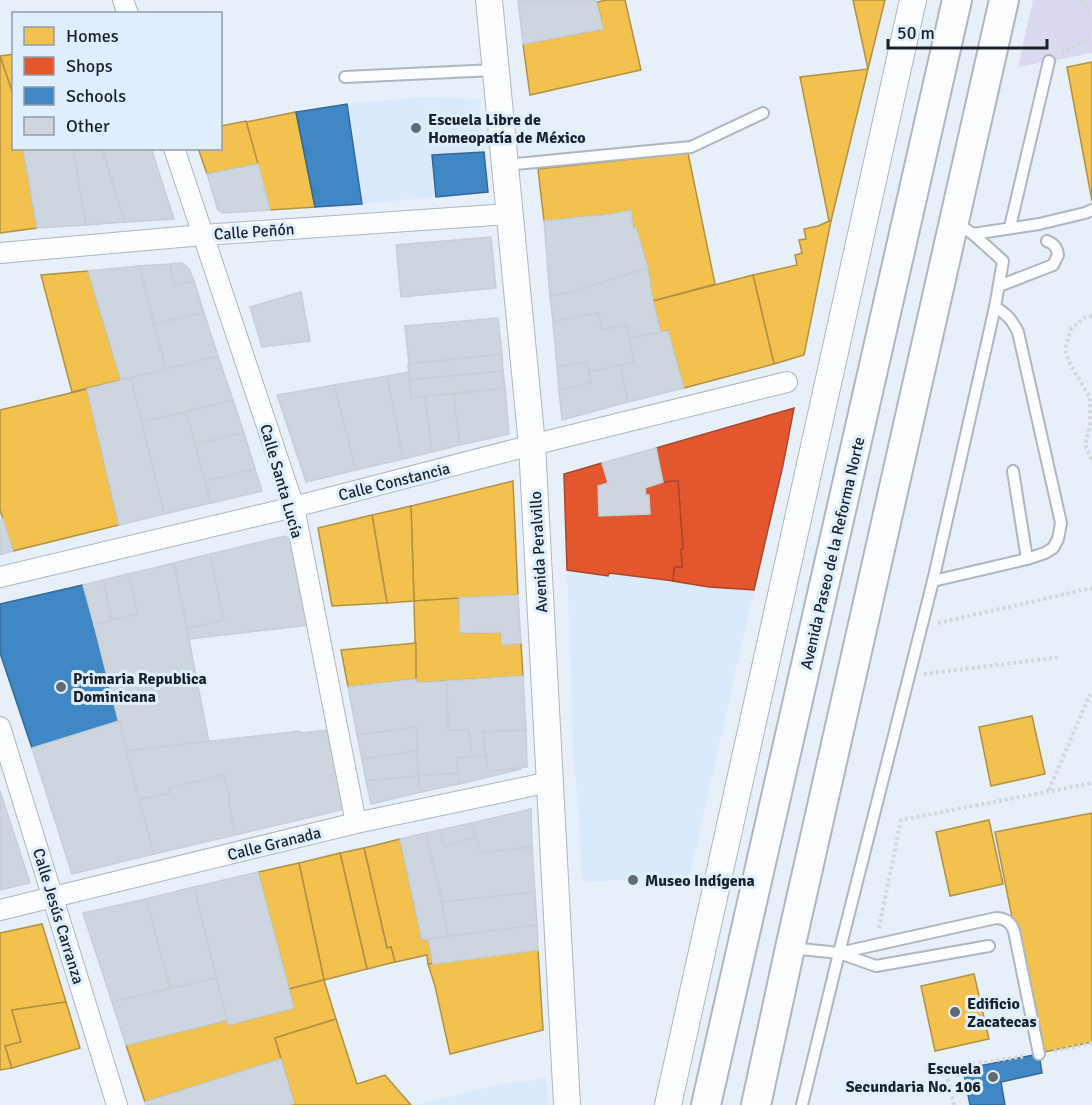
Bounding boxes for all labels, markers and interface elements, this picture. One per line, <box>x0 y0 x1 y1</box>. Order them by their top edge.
legend <box>12 12 222 150</box>
scale bar <box>888 12 1047 50</box>
text: 50 m <box>897 22 935 44</box>
text: Homes <box>66 25 119 47</box>
text: Shops <box>66 55 113 77</box>
text: Schools <box>66 85 126 107</box>
place label: Escuela Libre de Homeopatía de México <box>428 110 586 148</box>
text: Other <box>66 115 110 137</box>
marker: Escuela Libre de Homeopatía de México <box>409 121 423 135</box>
street label: Calle Peñón <box>213 219 295 245</box>
street label: Calle Santa Lucía <box>255 422 307 541</box>
street label: Avenida Paseo de la Reforma Norte <box>796 435 869 671</box>
street label: Calle Constancia <box>336 458 452 506</box>
street label: Avenida Peralvillo <box>526 491 552 613</box>
place label: Primaria Republica Dominicana <box>73 669 207 707</box>
marker: Primaria Republica Dominicana <box>54 680 68 694</box>
street label: Calle Granada <box>225 823 323 865</box>
street label: Calle Jesús Carranza <box>28 846 88 987</box>
place label: Museo Indígena <box>645 871 755 891</box>
marker: Museo Indígena <box>626 873 640 887</box>
place label: Edificio Zacatecas <box>967 994 1037 1032</box>
marker: Edificio Zacatecas <box>948 1005 962 1019</box>
place label: Escuela Secundaria No. 106 <box>846 1059 981 1097</box>
marker: Escuela Secundaria No. 106 <box>986 1070 1000 1084</box>

